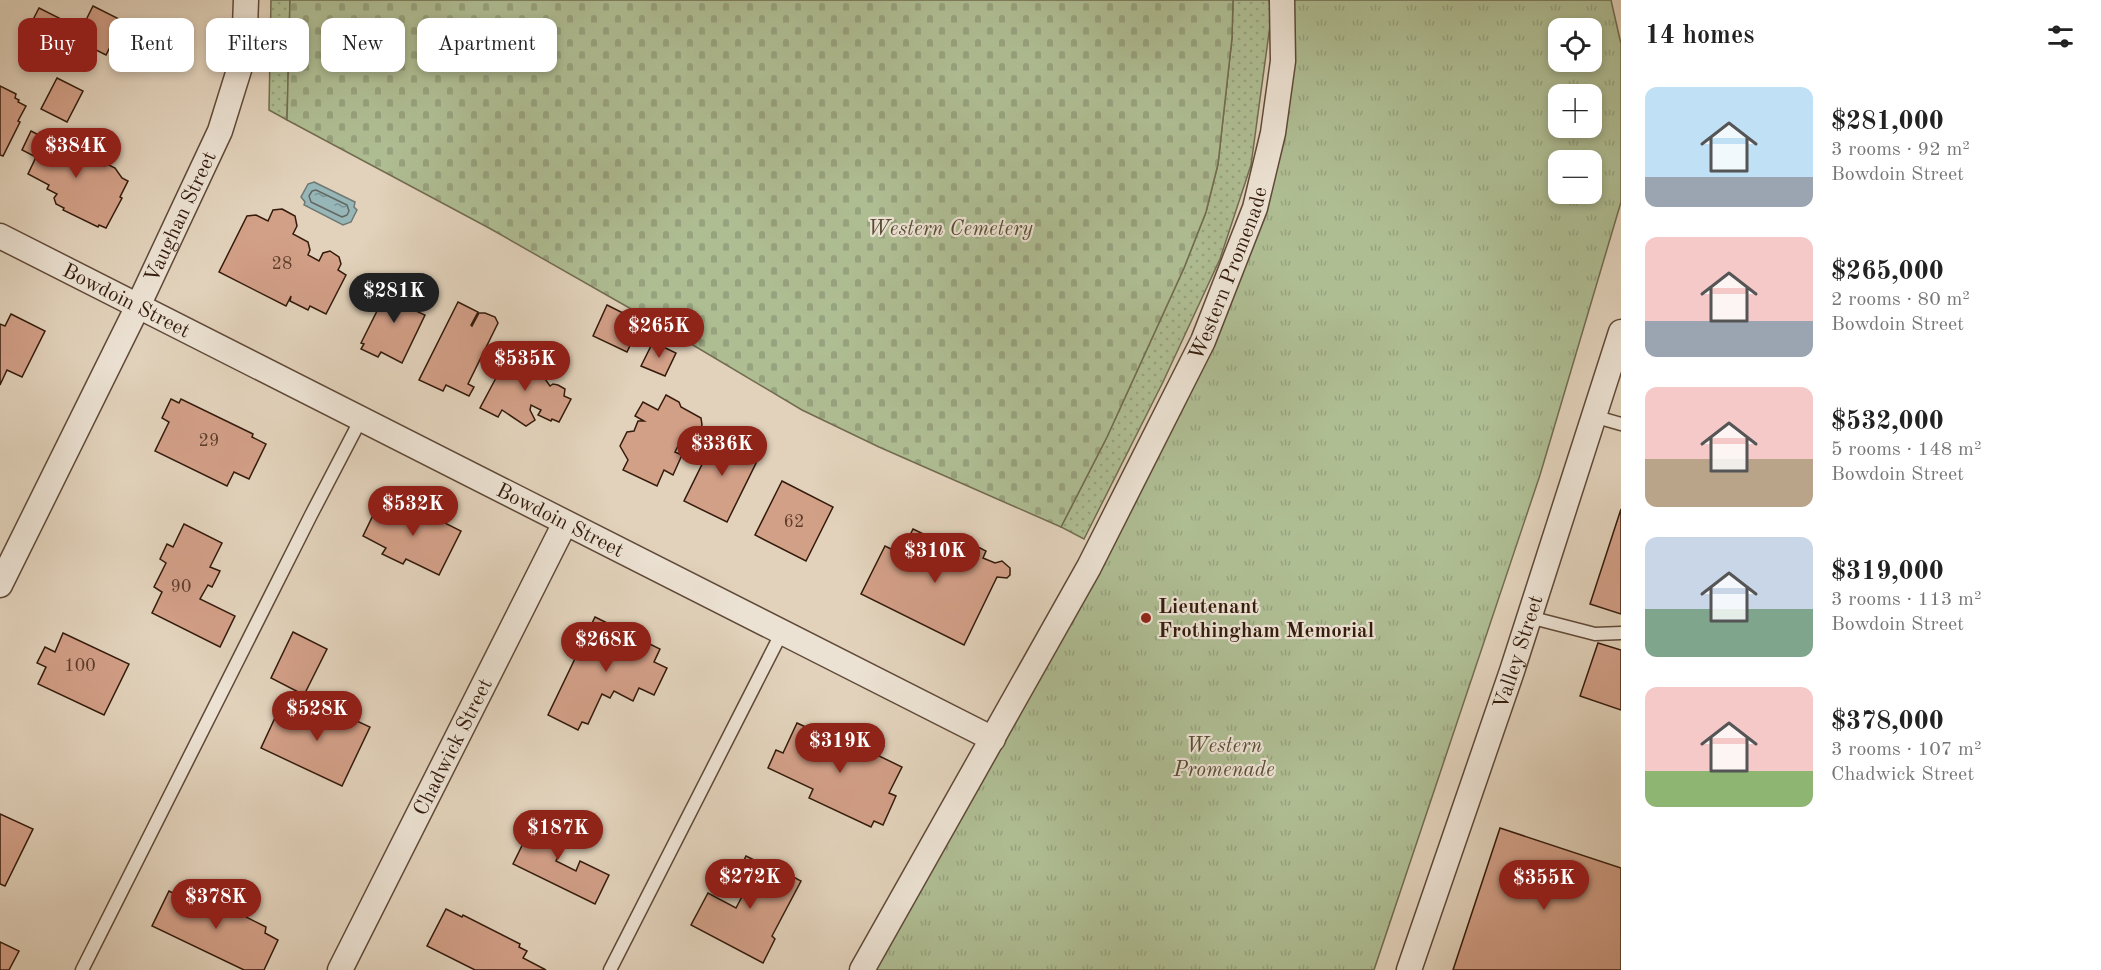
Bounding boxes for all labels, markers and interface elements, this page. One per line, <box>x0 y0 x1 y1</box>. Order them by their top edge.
chip: Buy <box>18 18 97 72</box>
chip: Rent <box>109 18 194 72</box>
chip: Filters <box>206 18 309 72</box>
chip: New <box>321 18 405 72</box>
chip: Apartment <box>417 18 557 72</box>
map controls <box>1548 18 1602 204</box>
button: locate <box>1548 18 1602 72</box>
icon: filters <box>2044 20 2077 53</box>
text: 14 homes <box>1645 23 1754 49</box>
button: + <box>1548 84 1602 138</box>
text: $281,000 <box>1831 109 1944 135</box>
icon: home <box>1693 111 1765 183</box>
pin: $384K <box>34 128 118 179</box>
text: $384K <box>45 137 107 157</box>
text: 3 rooms · 92 m² <box>1831 140 1970 160</box>
street label: Vaughan Street <box>142 148 221 286</box>
button: − <box>1548 150 1602 204</box>
text: Bowdoin Street <box>1831 165 1964 185</box>
street label: Western Promenade <box>1186 185 1272 364</box>
park label: Western Cemetery <box>867 219 1033 240</box>
house number: 28 <box>272 255 292 273</box>
text: $265,000 <box>1831 259 1944 285</box>
street label: Bowdoin Street <box>59 261 193 342</box>
icon: home <box>1693 261 1765 333</box>
pin: $281K <box>352 273 436 324</box>
text: $281K <box>363 282 425 302</box>
text: 2 rooms · 80 m² <box>1831 290 1970 310</box>
pin: $265K <box>617 308 701 359</box>
text: Bowdoin Street <box>1831 315 1964 335</box>
text: $265K <box>628 317 690 337</box>
pin: $535K <box>483 341 567 392</box>
text: $535K <box>494 350 556 370</box>
text: $532,000 <box>1831 409 1944 435</box>
icon: home <box>1693 411 1765 483</box>
pin: $336K <box>680 426 764 477</box>
house number: 29 <box>199 432 219 450</box>
text: $336K <box>691 435 753 455</box>
text: 5 rooms · 148 m² <box>1831 440 1981 460</box>
text: Bowdoin Street <box>1831 465 1964 485</box>
street label: Bowdoin Street <box>492 480 627 562</box>
pin: $532K <box>371 486 455 537</box>
text: $532K <box>382 495 444 515</box>
house number: 62 <box>784 513 804 531</box>
pin: $310K <box>893 533 977 584</box>
text: $310K <box>904 542 966 562</box>
text: $319,000 <box>1831 559 1944 585</box>
icon: home <box>1693 561 1765 633</box>
house number: 90 <box>171 578 191 596</box>
text: 3 rooms · 113 m² <box>1831 590 1981 610</box>
street label: Valley Street <box>1491 593 1548 712</box>
place label: Lieutenant Frothingham Memorial <box>1158 597 1374 642</box>
marker: Lieutenant Frothingham Memorial <box>1139 611 1153 625</box>
text: Bowdoin Street <box>1831 615 1964 635</box>
pin: $268K <box>564 622 648 673</box>
text: $268K <box>575 631 637 651</box>
house number: 100 <box>64 657 96 675</box>
street label: Chadwick Street <box>411 675 497 819</box>
pin: $528K <box>275 691 359 742</box>
text: $528K <box>286 700 348 720</box>
text: $378,000 <box>1831 709 1944 735</box>
icon: home <box>1693 711 1765 783</box>
pin: $319K <box>798 723 882 774</box>
text: $319K <box>809 732 871 752</box>
park label: Western Promenade <box>1172 736 1275 781</box>
text: 3 rooms · 107 m² <box>1831 740 1981 760</box>
text: Chadwick Street <box>1831 765 1974 785</box>
pin: $187K <box>516 810 600 861</box>
text: $187K <box>527 819 589 839</box>
pin: $272K <box>708 859 792 910</box>
pin: $355K <box>1502 860 1586 911</box>
text: $272K <box>719 868 781 888</box>
text: $355K <box>1513 869 1575 889</box>
pin: $378K <box>174 879 258 930</box>
text: $378K <box>185 888 247 908</box>

